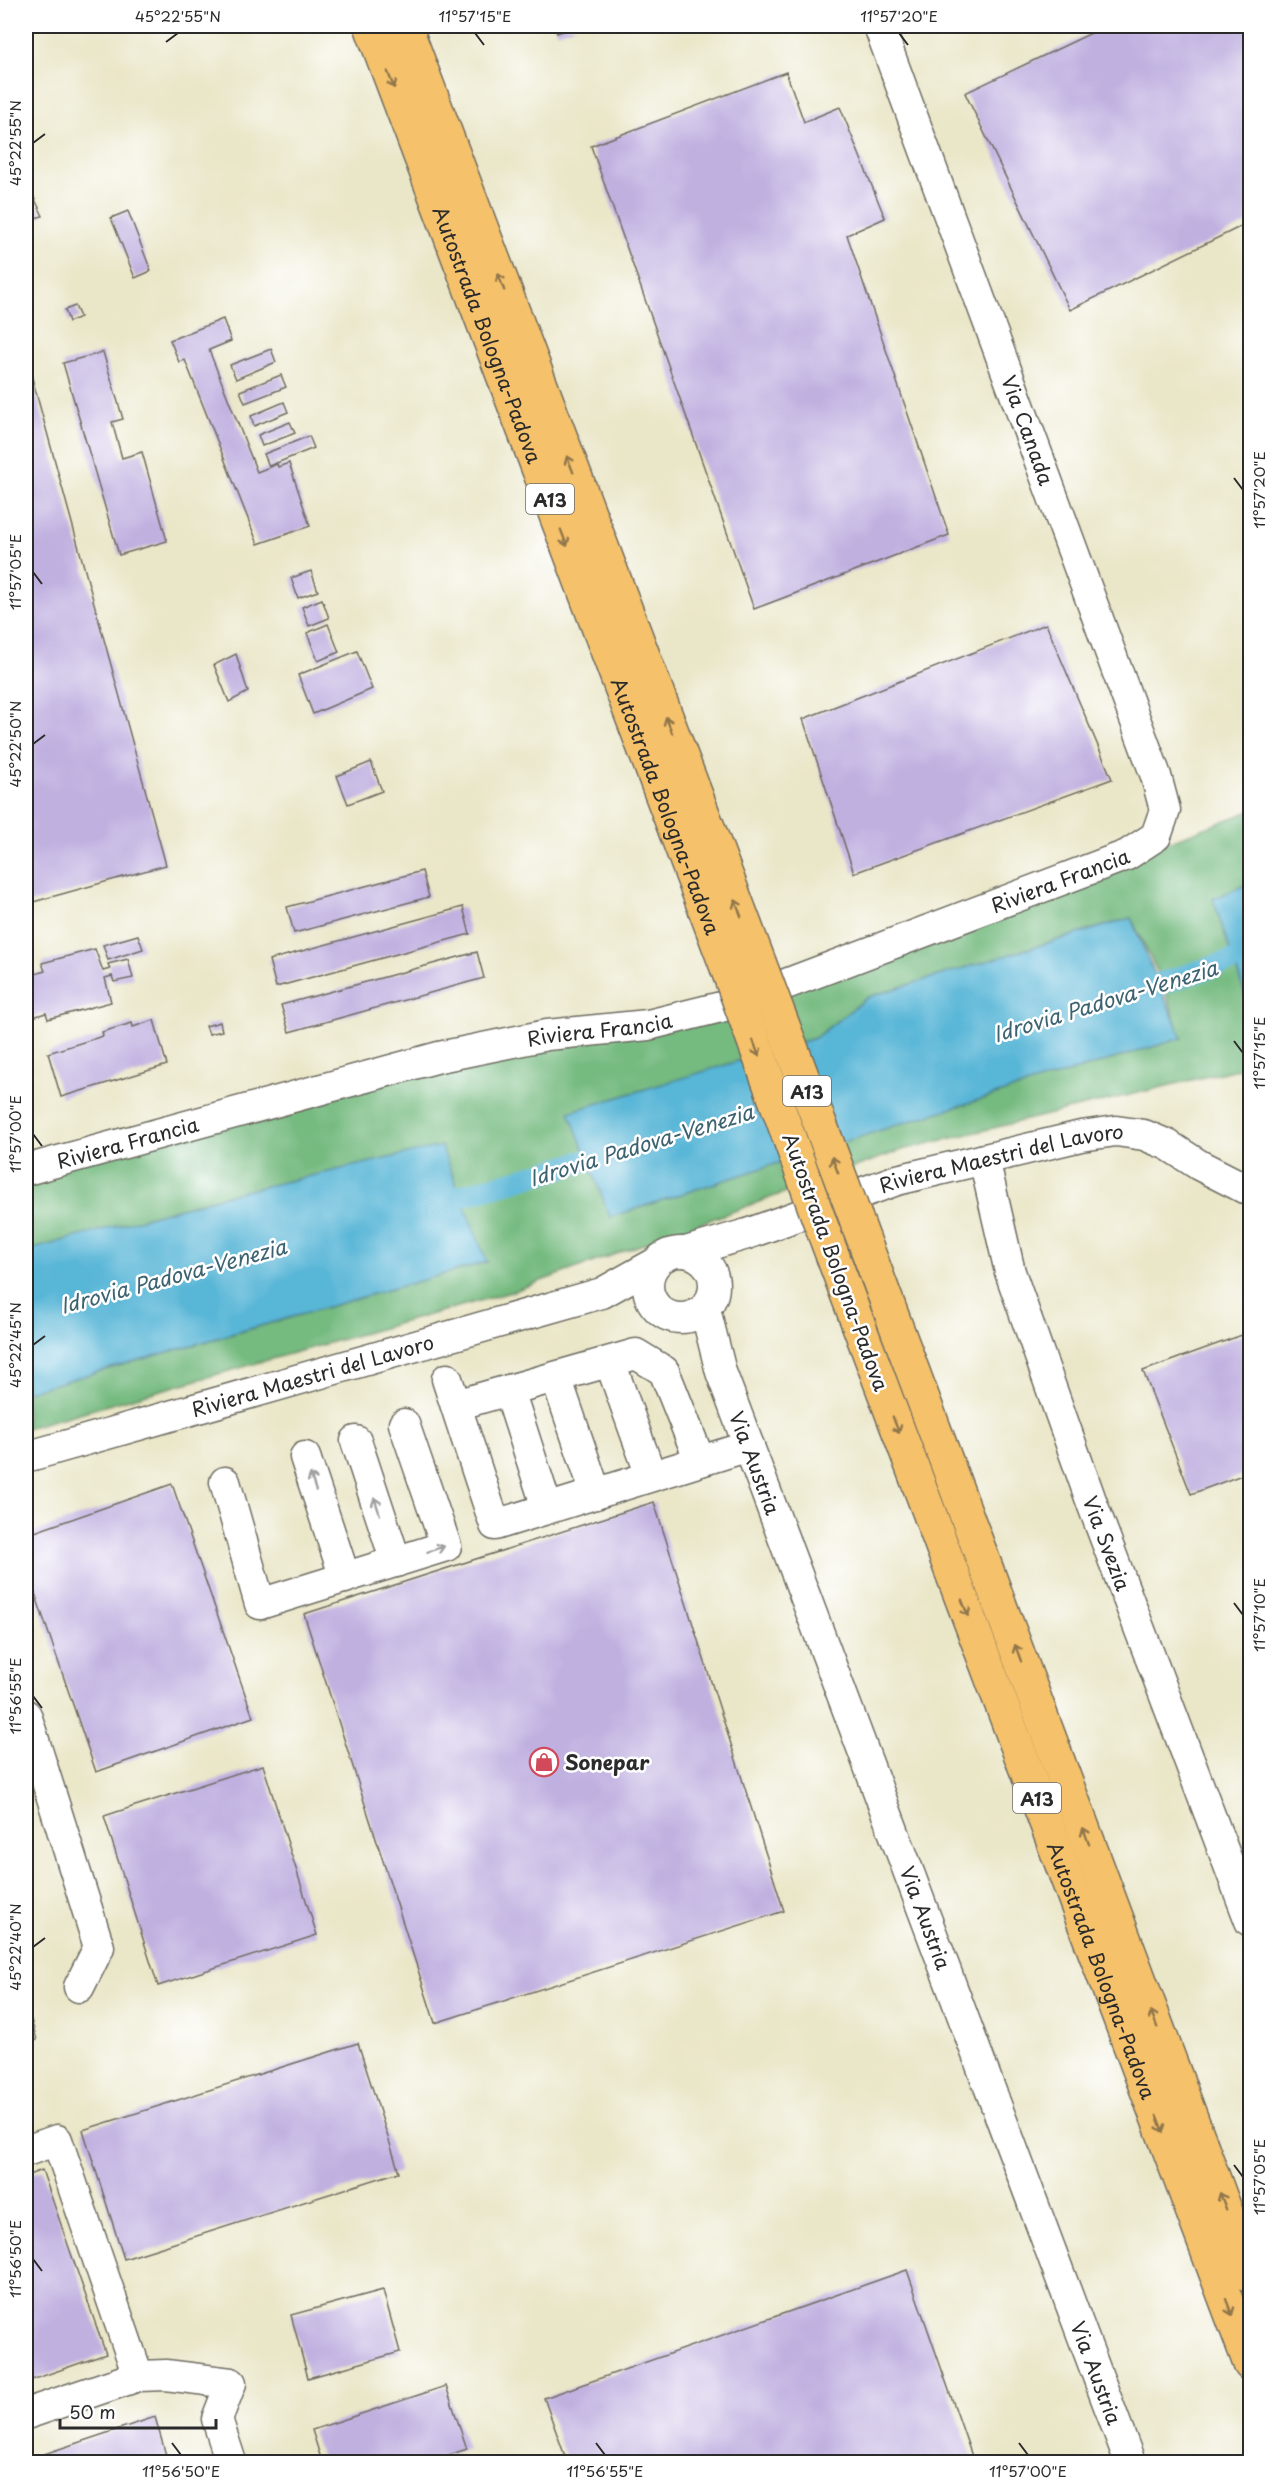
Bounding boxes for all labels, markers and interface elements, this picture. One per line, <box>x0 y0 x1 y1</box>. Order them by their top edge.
text: 45°22'55"N <box>135 4 221 27</box>
text: 11°57'15"E <box>439 4 511 27</box>
text: 11°57'20"E <box>860 4 938 27</box>
one-way arrow <box>386 70 397 89</box>
text: 45°22'55"N <box>3 100 26 186</box>
street label: Autostrada Bologna-Padova <box>425 202 550 468</box>
one-way arrow <box>495 273 506 292</box>
street label: Via Canada <box>994 371 1062 490</box>
text: 11°57'20"E <box>1247 451 1270 529</box>
one-way arrow <box>564 455 575 474</box>
road number: A13 <box>526 484 574 514</box>
one-way arrow <box>559 528 570 546</box>
text: 11°57'05"E <box>3 534 26 610</box>
street label: Autostrada Bologna-Padova <box>604 673 728 940</box>
text: 45°22'50"N <box>3 701 26 788</box>
one-way arrow <box>663 716 674 735</box>
street label: Riviera Francia <box>986 841 1134 920</box>
one-way arrow <box>732 899 743 917</box>
water label: Idrovia Padova-Venezia <box>989 950 1222 1049</box>
street label: Riviera Francia <box>524 1005 675 1054</box>
text: 11°57'15"E <box>1247 1017 1270 1089</box>
one-way arrow <box>752 1038 763 1056</box>
road number: A13 <box>783 1076 831 1106</box>
water label: Idrovia Padova-Venezia <box>525 1094 758 1193</box>
text: 11°57'00"E <box>3 1095 26 1173</box>
street label: Riviera Francia <box>53 1109 202 1176</box>
street label: Riviera Maestri del Lavoro <box>875 1116 1126 1200</box>
street label: Autostrada Bologna-Padova <box>775 1129 897 1396</box>
one-way arrow <box>829 1156 840 1174</box>
water label: Idrovia Padova-Venezia <box>56 1229 291 1321</box>
text: 45°22'45"N <box>3 1302 26 1388</box>
street label: Riviera Maestri del Lavoro <box>188 1327 437 1424</box>
street label: Via Austria <box>722 1407 788 1519</box>
one-way arrow <box>892 1415 903 1434</box>
one-way arrow <box>307 1473 318 1492</box>
street label: Via Svezia <box>1076 1492 1139 1596</box>
one-way arrow <box>371 1497 382 1516</box>
one-way arrow <box>426 1543 445 1554</box>
text: 11°57'10"E <box>1247 1578 1270 1652</box>
one-way arrow <box>960 1598 971 1616</box>
one-way arrow <box>1011 1645 1022 1663</box>
text: 11°56'55"E <box>3 1657 26 1735</box>
shop icon: Sonepar <box>528 1746 560 1778</box>
place label: Sonepar <box>565 1747 650 1777</box>
road number: A13 <box>1013 1783 1061 1813</box>
one-way arrow <box>1079 1827 1090 1846</box>
street label: Autostrada Bologna-Padova <box>1040 1837 1164 2104</box>
street label: Via Austria <box>893 1862 959 1974</box>
text: 45°22'40"N <box>3 1903 26 1991</box>
one-way arrow <box>1148 2010 1159 2029</box>
one-way arrow <box>1155 2114 1166 2133</box>
text: 11°57'05"E <box>1247 2139 1270 2215</box>
one-way arrow <box>1216 2193 1227 2211</box>
text: 11°56'50"E <box>3 2220 26 2298</box>
one-way arrow <box>1224 2297 1235 2315</box>
street label: Via Austria <box>1063 2317 1130 2429</box>
scale bar <box>60 2392 216 2430</box>
text: 50 m <box>69 2398 116 2425</box>
text: 11°56'50"E <box>142 2459 220 2482</box>
text: 11°56'55"E <box>566 2459 644 2482</box>
text: 11°57'00"E <box>989 2459 1067 2482</box>

